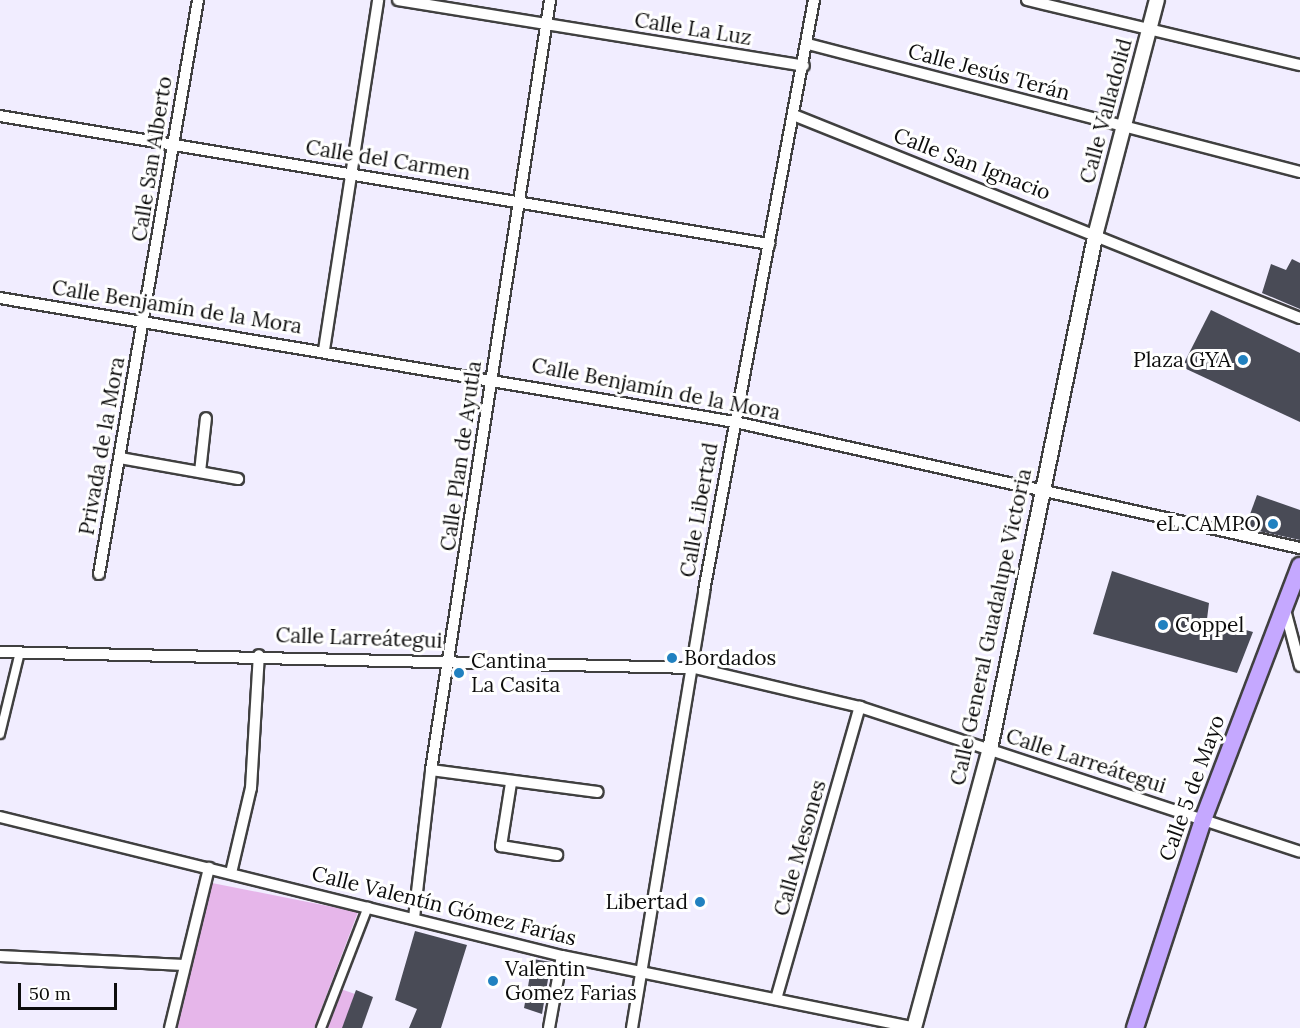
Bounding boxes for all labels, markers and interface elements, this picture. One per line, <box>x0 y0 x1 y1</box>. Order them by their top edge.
street label: Calle La Luz <box>633 7 753 51</box>
street label: Calle Valladolid <box>1075 36 1137 186</box>
street label: Calle Jesús Terán <box>905 38 1073 106</box>
street label: Calle San Alberto <box>126 75 178 243</box>
street label: Calle San Ignacio <box>890 122 1054 206</box>
street label: Calle del Carmen <box>304 135 472 185</box>
street label: Calle Benjamín de la Mora <box>50 275 304 339</box>
place label: Plaza GYA <box>1133 347 1231 373</box>
street label: Calle Benjamín de la Mora <box>529 353 783 425</box>
marker: Plaza GYA <box>1236 353 1250 367</box>
street label: Privada de la Mora <box>74 355 130 537</box>
street label: Calle Plan de Ayutla <box>435 359 487 553</box>
street label: Calle Libertad <box>675 441 723 579</box>
street label: Calle General Guadalupe Victoria <box>945 466 1037 788</box>
place label: eL CAMPO <box>1156 511 1261 537</box>
marker: eL CAMPO <box>1266 517 1280 531</box>
place label: Coppel <box>1175 612 1244 638</box>
marker: Coppel <box>1156 618 1170 632</box>
street label: Calle Larreátegui <box>275 622 443 654</box>
place label: Bordados <box>684 645 776 671</box>
place label: Cantina La Casita <box>471 648 560 698</box>
marker: Bordados <box>665 651 679 665</box>
marker: Cantina La Casita <box>452 666 466 680</box>
street label: Calle 5 de Mayo <box>1154 712 1230 864</box>
street label: Calle Larreátegui <box>1003 723 1169 799</box>
street label: Calle Mesones <box>769 777 831 919</box>
street label: Calle Valentín Gómez Farías <box>309 861 579 951</box>
place label: Libertad <box>606 889 688 915</box>
marker: Libertad <box>693 895 707 909</box>
place label: Valentin Gomez Farias <box>505 956 637 1006</box>
scale bar <box>21 971 120 1009</box>
marker: Valentin Gomez Farias <box>486 974 500 988</box>
text: 50 m <box>29 982 71 1005</box>

